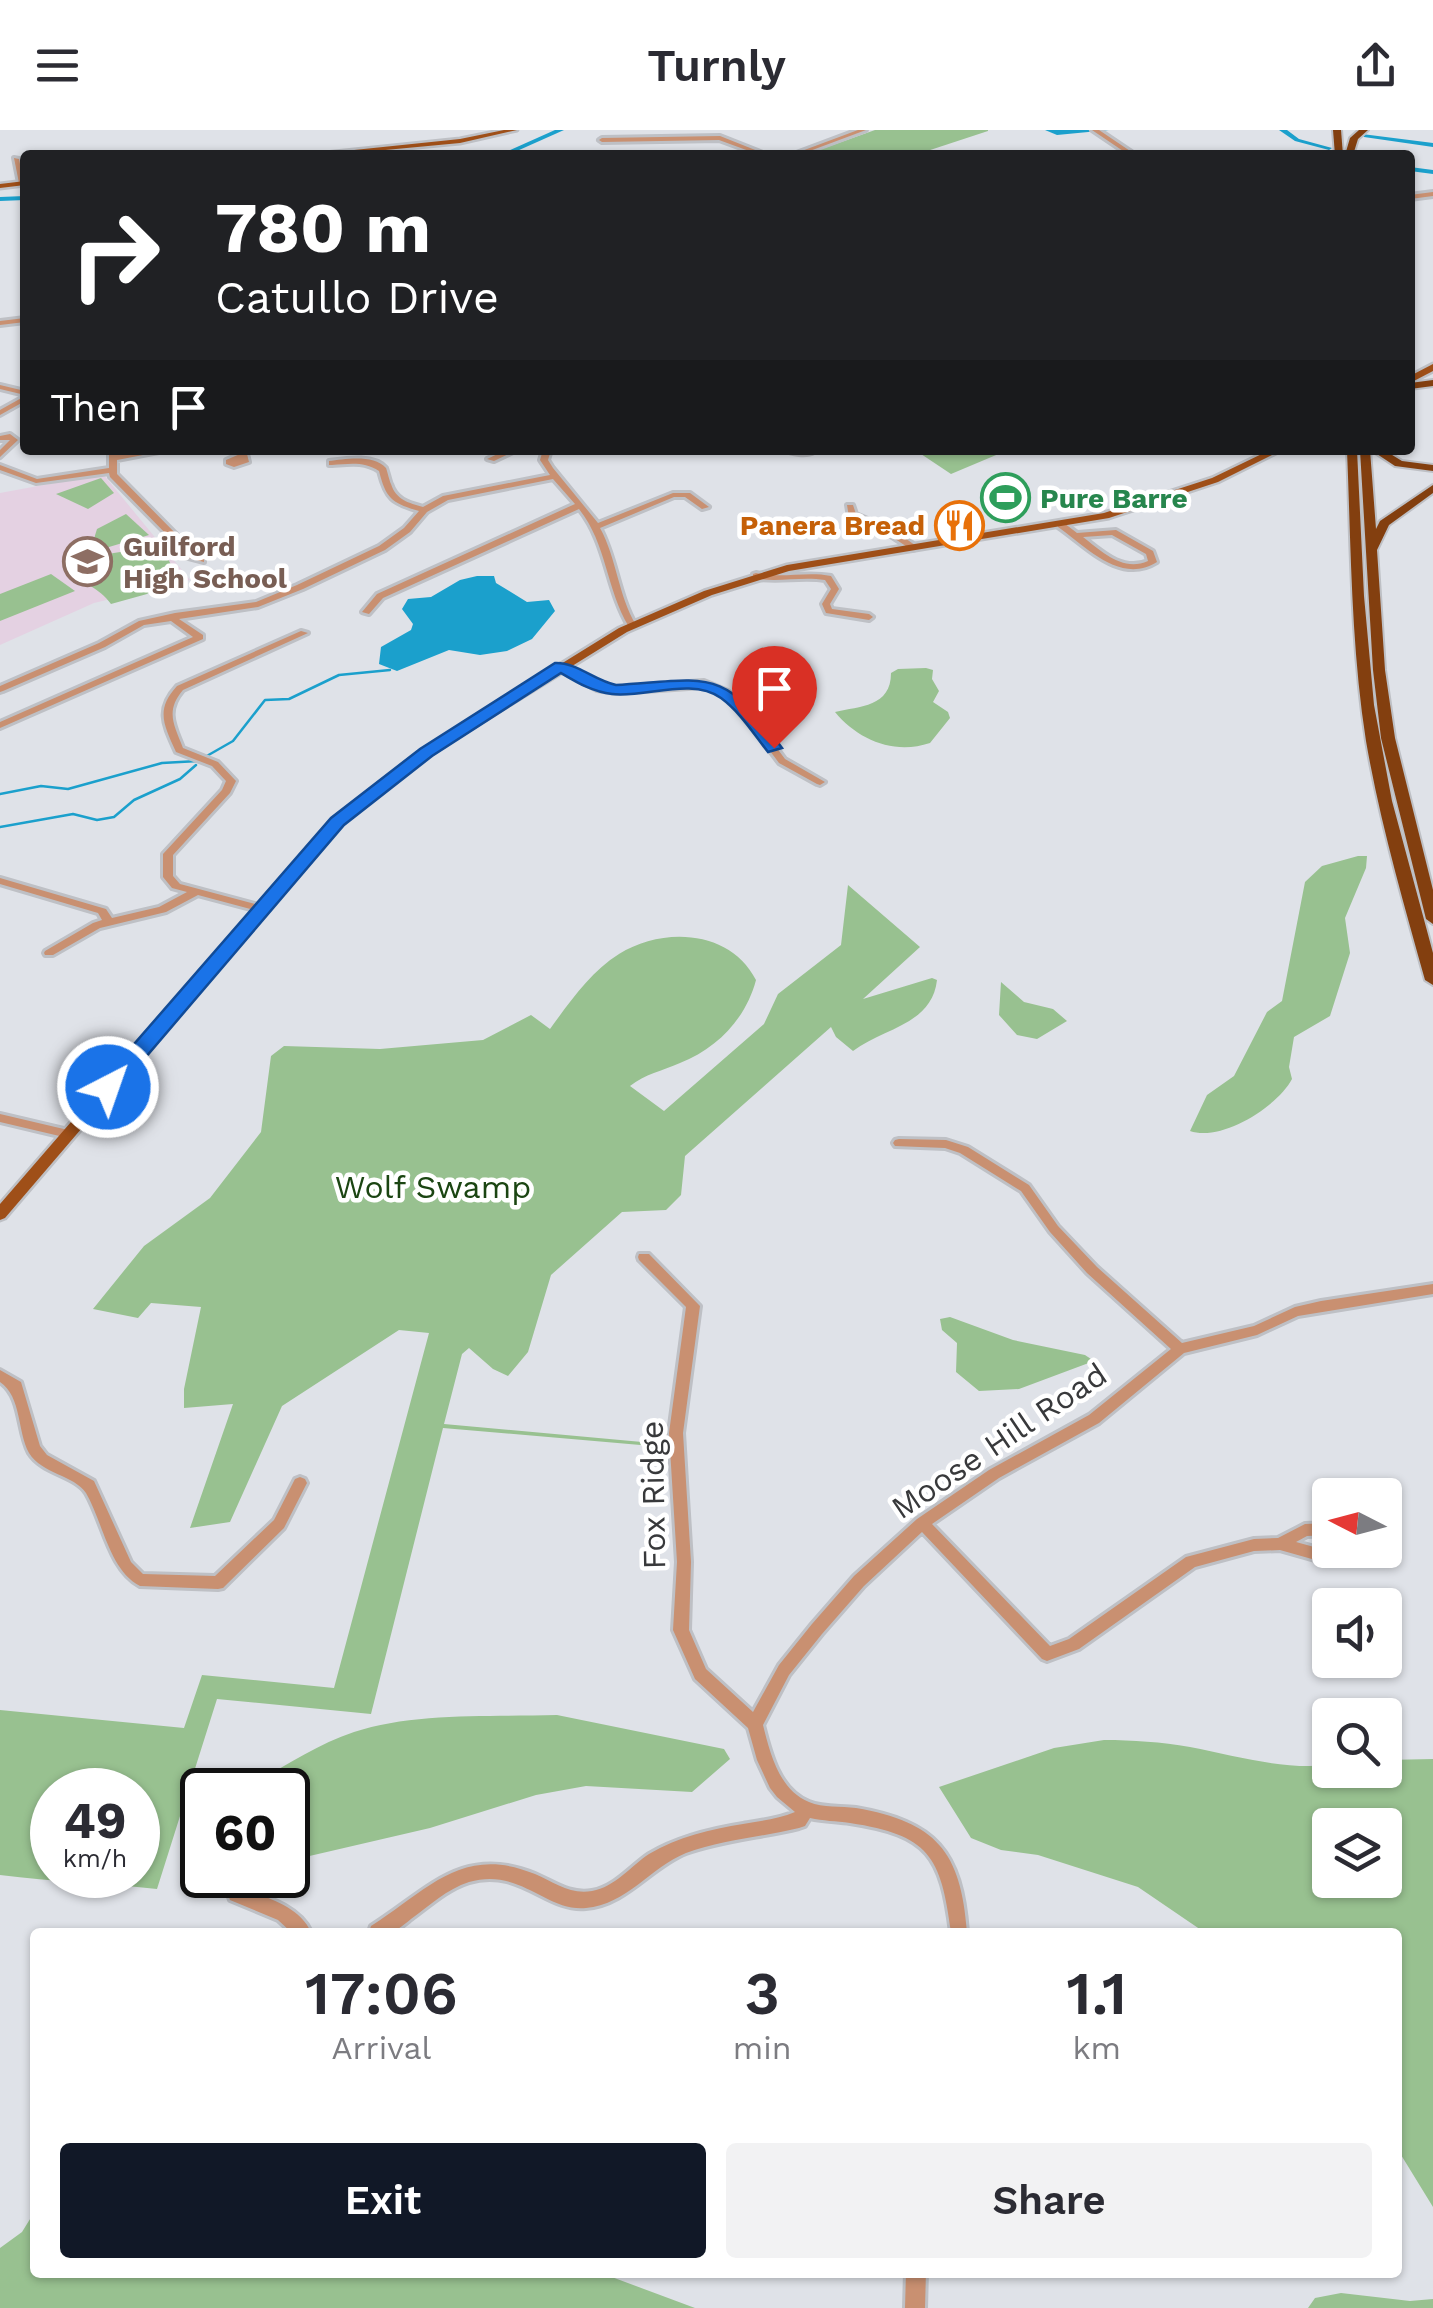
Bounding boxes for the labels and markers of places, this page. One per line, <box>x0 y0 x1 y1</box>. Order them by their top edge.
sports icon: Pure Barre <box>979 472 1031 524</box>
place label: Pure Barre <box>1040 482 1188 515</box>
restaurant icon: Panera Bread <box>934 499 986 551</box>
place label: Panera Bread <box>740 509 925 542</box>
place label: Guilford High School <box>123 530 288 595</box>
school or university icon: Guilford High School <box>62 536 114 588</box>
pin <box>732 646 817 749</box>

